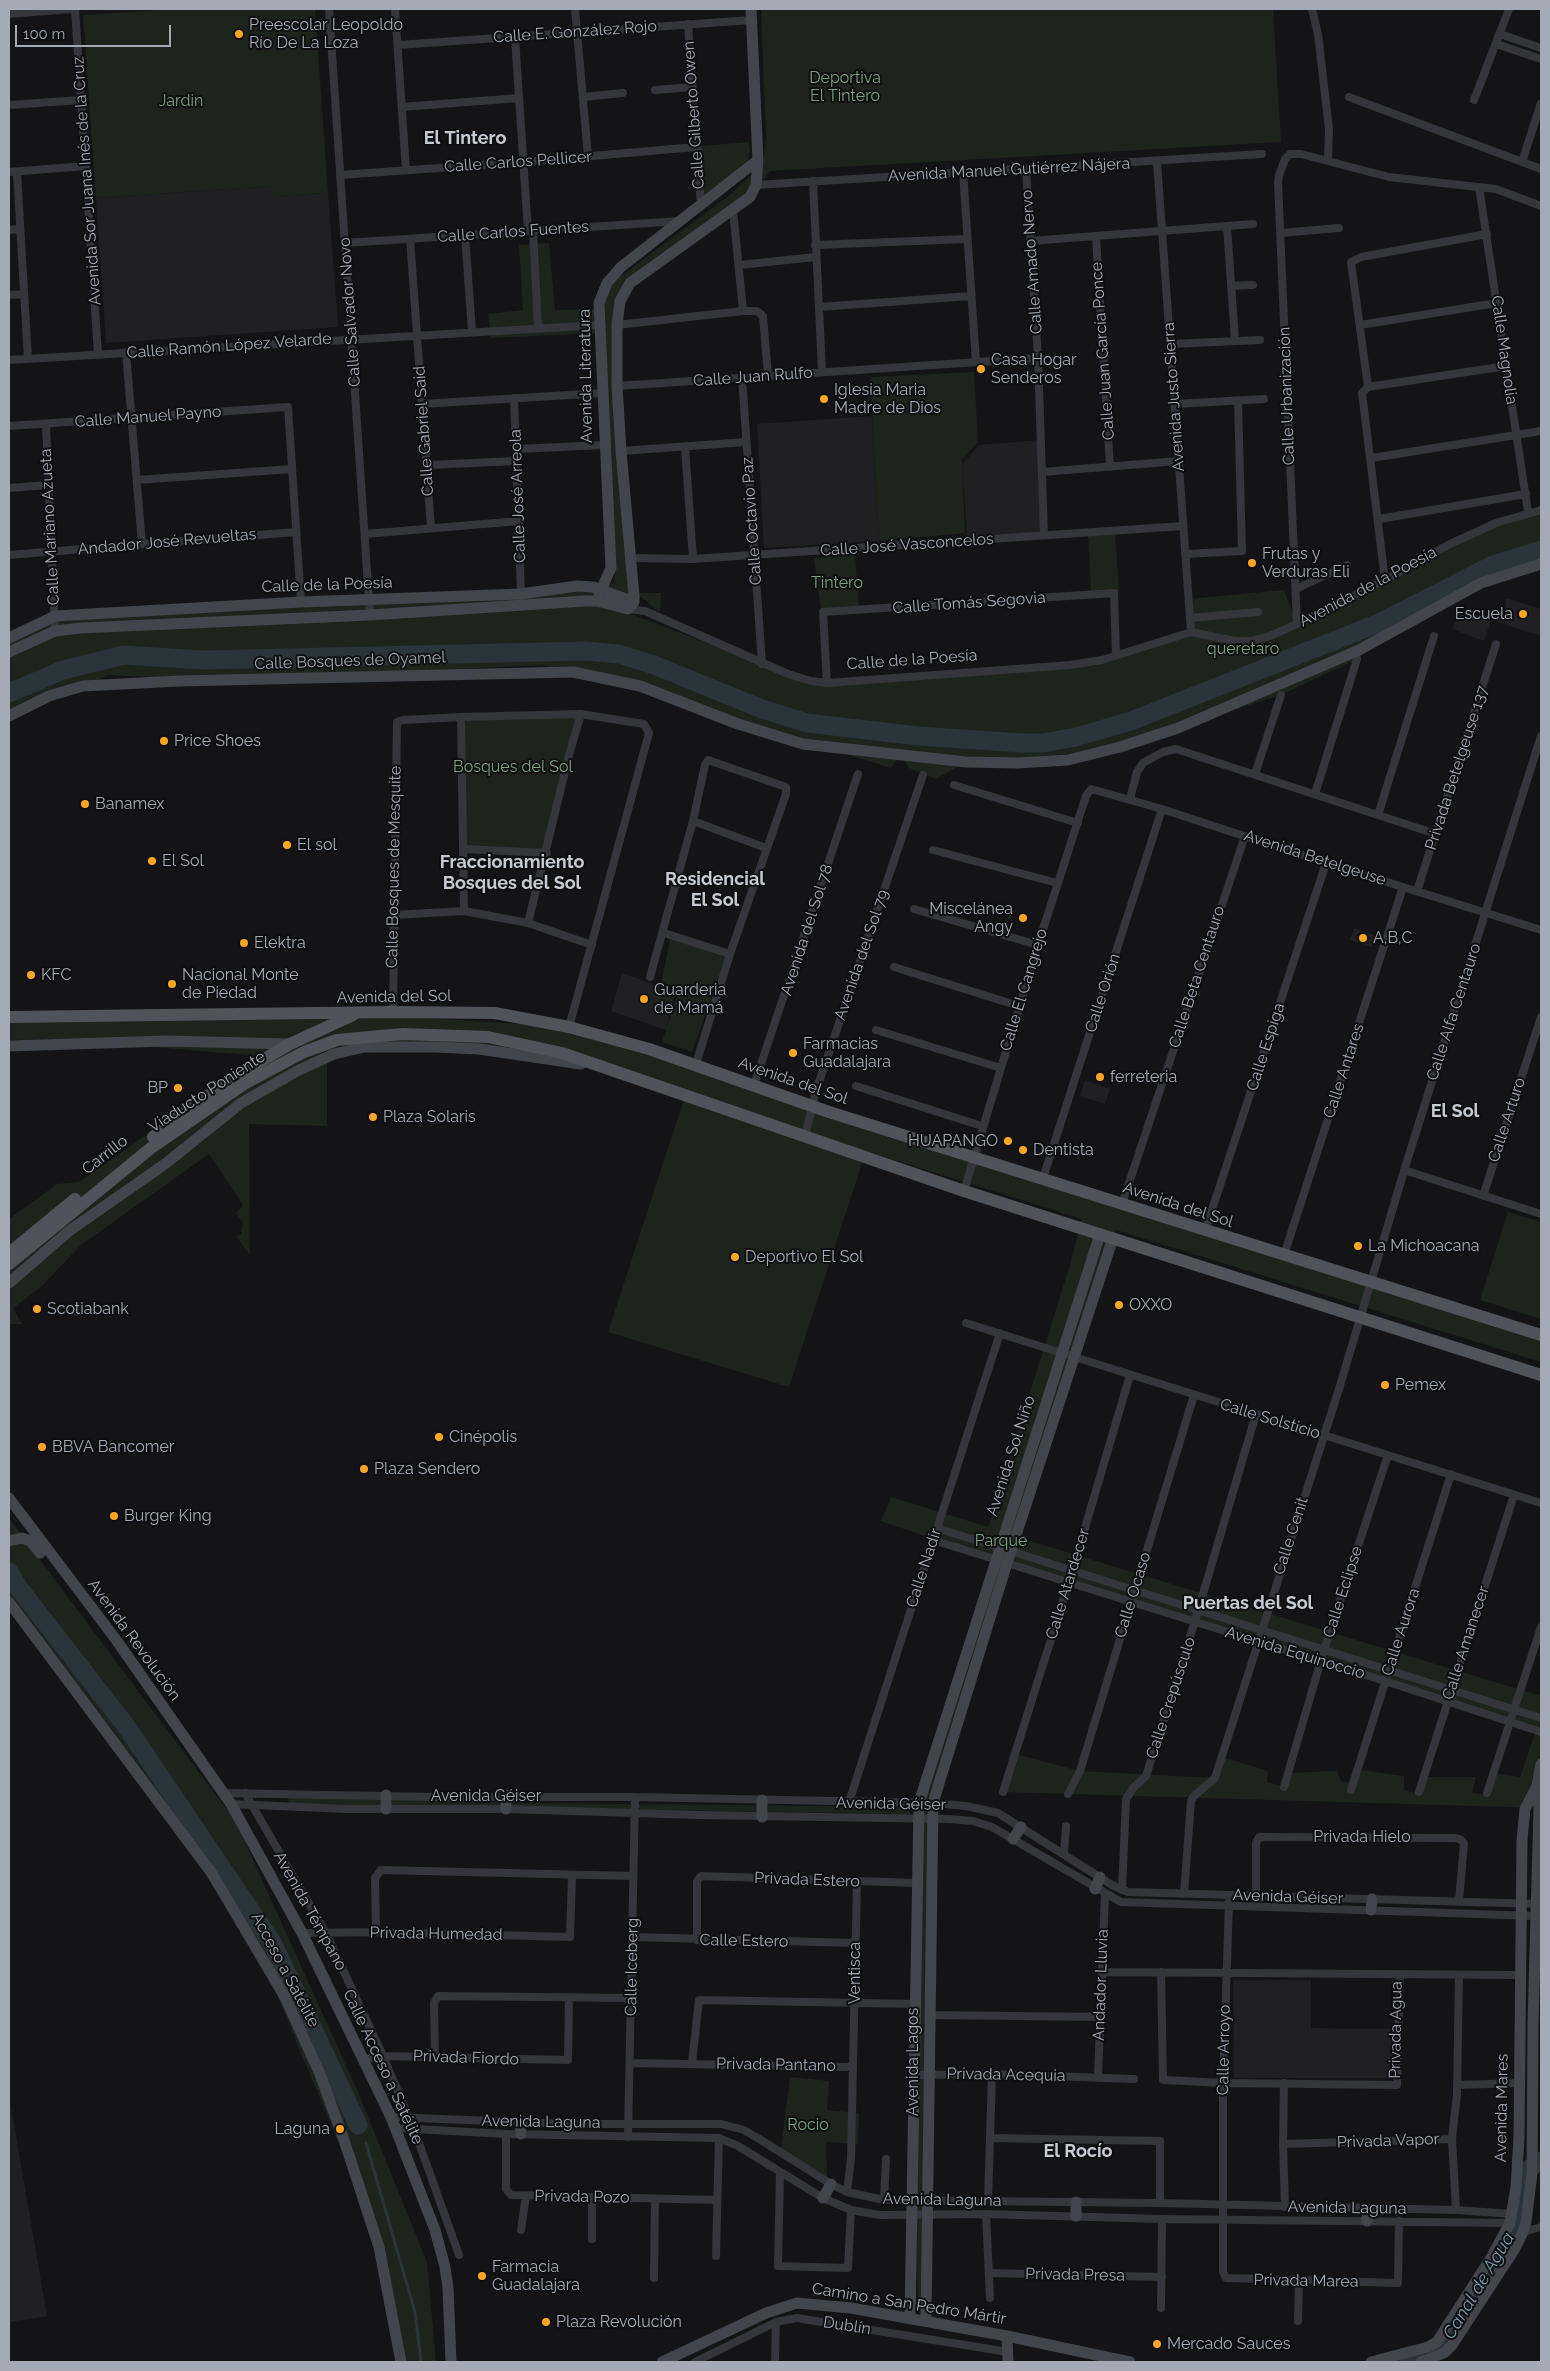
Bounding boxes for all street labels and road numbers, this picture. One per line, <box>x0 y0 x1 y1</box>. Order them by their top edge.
street label: Calle E. González Rojo <box>493 17 657 47</box>
street label: Calle Gilberto Owen <box>679 40 709 190</box>
street label: Avenida Sor Juana Inés de la Cruz <box>69 56 105 306</box>
street label: Calle Carlos Pellicer <box>444 147 592 177</box>
street label: Avenida Manuel Gutiérrez Nájera <box>887 154 1131 186</box>
street label: Calle Amado Nervo <box>1017 189 1047 335</box>
street label: Calle Carlos Fuentes <box>436 217 590 247</box>
street label: Calle Salvador Novo <box>335 237 365 387</box>
street label: Calle Juan García Ponce <box>1087 261 1119 441</box>
street label: Calle Magnolia <box>1487 294 1521 406</box>
street label: Avenida Literatura <box>575 309 597 443</box>
street label: Avenida Justo Sierra <box>1159 322 1189 472</box>
street label: Calle Urbanización <box>1275 326 1299 466</box>
street label: Calle Ramón López Velarde <box>126 329 332 363</box>
street label: Calle Juan Rulfo <box>693 363 813 391</box>
street label: Calle Gabriel Said <box>410 365 438 497</box>
street label: Calle Manuel Payno <box>74 402 222 432</box>
street label: Calle José Arreola <box>506 429 530 563</box>
street label: Calle Mariano Azueta <box>36 448 64 606</box>
street label: Calle Octavio Paz <box>738 456 766 586</box>
street label: Andador José Revueltas <box>77 525 257 559</box>
street label: Calle José Vasconcelos <box>820 529 994 561</box>
street label: Avenida de la Poesía <box>1296 543 1440 631</box>
street label: Calle de la Poesía <box>261 573 393 597</box>
street label: Calle Tomás Segovia <box>892 588 1046 618</box>
street label: Calle de la Poesía <box>846 646 978 674</box>
street label: Calle Bosques de Oyamel <box>254 648 446 674</box>
street label: Privada Betelgeuse 137 <box>1421 683 1493 853</box>
street label: Calle Bosques de Mesquite <box>383 766 405 968</box>
street label: Avenida Betelgeuse <box>1241 826 1389 890</box>
street label: Avenida del Sol 78 <box>777 862 837 998</box>
street label: Avenida del Sol 79 <box>831 887 893 1023</box>
street label: Calle Beta Centauro <box>1165 904 1229 1050</box>
street label: Calle El Cangrejo <box>996 927 1052 1053</box>
street label: Calle Alfa Centauro <box>1423 941 1485 1083</box>
street label: Calle Orión <box>1081 951 1125 1035</box>
street label: Avenida del Sol <box>336 986 452 1008</box>
street label: Calle Espiga <box>1243 1001 1289 1093</box>
street label: Calle Antares <box>1320 1021 1368 1121</box>
street label: Viaducto Poniente <box>145 1047 269 1137</box>
street label: Avenida del Sol <box>736 1053 850 1109</box>
street label: Calle Arturo <box>1484 1075 1530 1165</box>
street label: Carrillo <box>78 1131 132 1179</box>
street label: Avenida del Sol <box>1120 1178 1236 1232</box>
street label: Avenida Sol Niño <box>982 1393 1040 1519</box>
street label: Calle Solsticio <box>1218 1395 1322 1443</box>
street label: Calle Cenit <box>1269 1495 1313 1577</box>
street label: Calle Nadir <box>902 1526 946 1610</box>
street label: Calle Atardecer <box>1042 1526 1094 1642</box>
street label: Calle Eclipse <box>1319 1544 1367 1640</box>
street label: Calle Ocaso <box>1111 1550 1155 1640</box>
street label: Avenida Revolución <box>83 1575 185 1705</box>
street label: Calle Amanecer <box>1439 1584 1493 1702</box>
street label: Calle Aurora <box>1378 1586 1424 1678</box>
street label: Avenida Equinoccio <box>1223 1623 1367 1683</box>
street label: Calle Crepúsculo <box>1142 1635 1200 1761</box>
street label: Avenida Géiser <box>431 1786 541 1806</box>
street label: Avenida Géiser <box>836 1793 946 1815</box>
street label: Privada Hielo <box>1313 1827 1411 1847</box>
street label: Avenida Témpano <box>269 1848 351 1974</box>
street label: Privada Estero <box>754 1869 860 1891</box>
street label: Avenida Géiser <box>1232 1885 1344 1909</box>
street label: Acceso a Satélite <box>247 1909 323 2031</box>
street label: Calle Iceberg <box>622 1918 642 2016</box>
street label: Privada Humedad <box>369 1923 503 1945</box>
street label: Andador Lluvia <box>1089 1929 1113 2041</box>
street label: Calle Estero <box>699 1931 789 1951</box>
street label: Ventisca <box>845 1942 865 2004</box>
street label: Privada Agua <box>1386 1981 1406 2079</box>
street label: Calle Acceso a Satélite <box>339 1986 427 2148</box>
street label: Calle Arroyo <box>1214 2004 1234 2096</box>
street label: Avenida Lagos <box>903 2008 923 2116</box>
street label: Privada Fiordo <box>413 2047 519 2069</box>
street label: Privada Pantano <box>716 2054 836 2076</box>
street label: Avenida Mares <box>1491 2054 1513 2162</box>
street label: Privada Acequia <box>946 2064 1066 2086</box>
street label: Avenida Laguna <box>481 2111 601 2133</box>
street label: Privada Vapor <box>1336 2130 1440 2152</box>
street label: Privada Pozo <box>534 2187 630 2207</box>
street label: Avenida Laguna <box>882 2189 1002 2211</box>
street label: Avenida Laguna <box>1287 2197 1407 2219</box>
street label: Privada Presa <box>1025 2265 1125 2285</box>
street label: Privada Marea <box>1253 2270 1359 2292</box>
street label: Camino a San Pedro Mártir <box>811 2279 1007 2329</box>
street label: Dublín <box>822 2313 872 2339</box>

